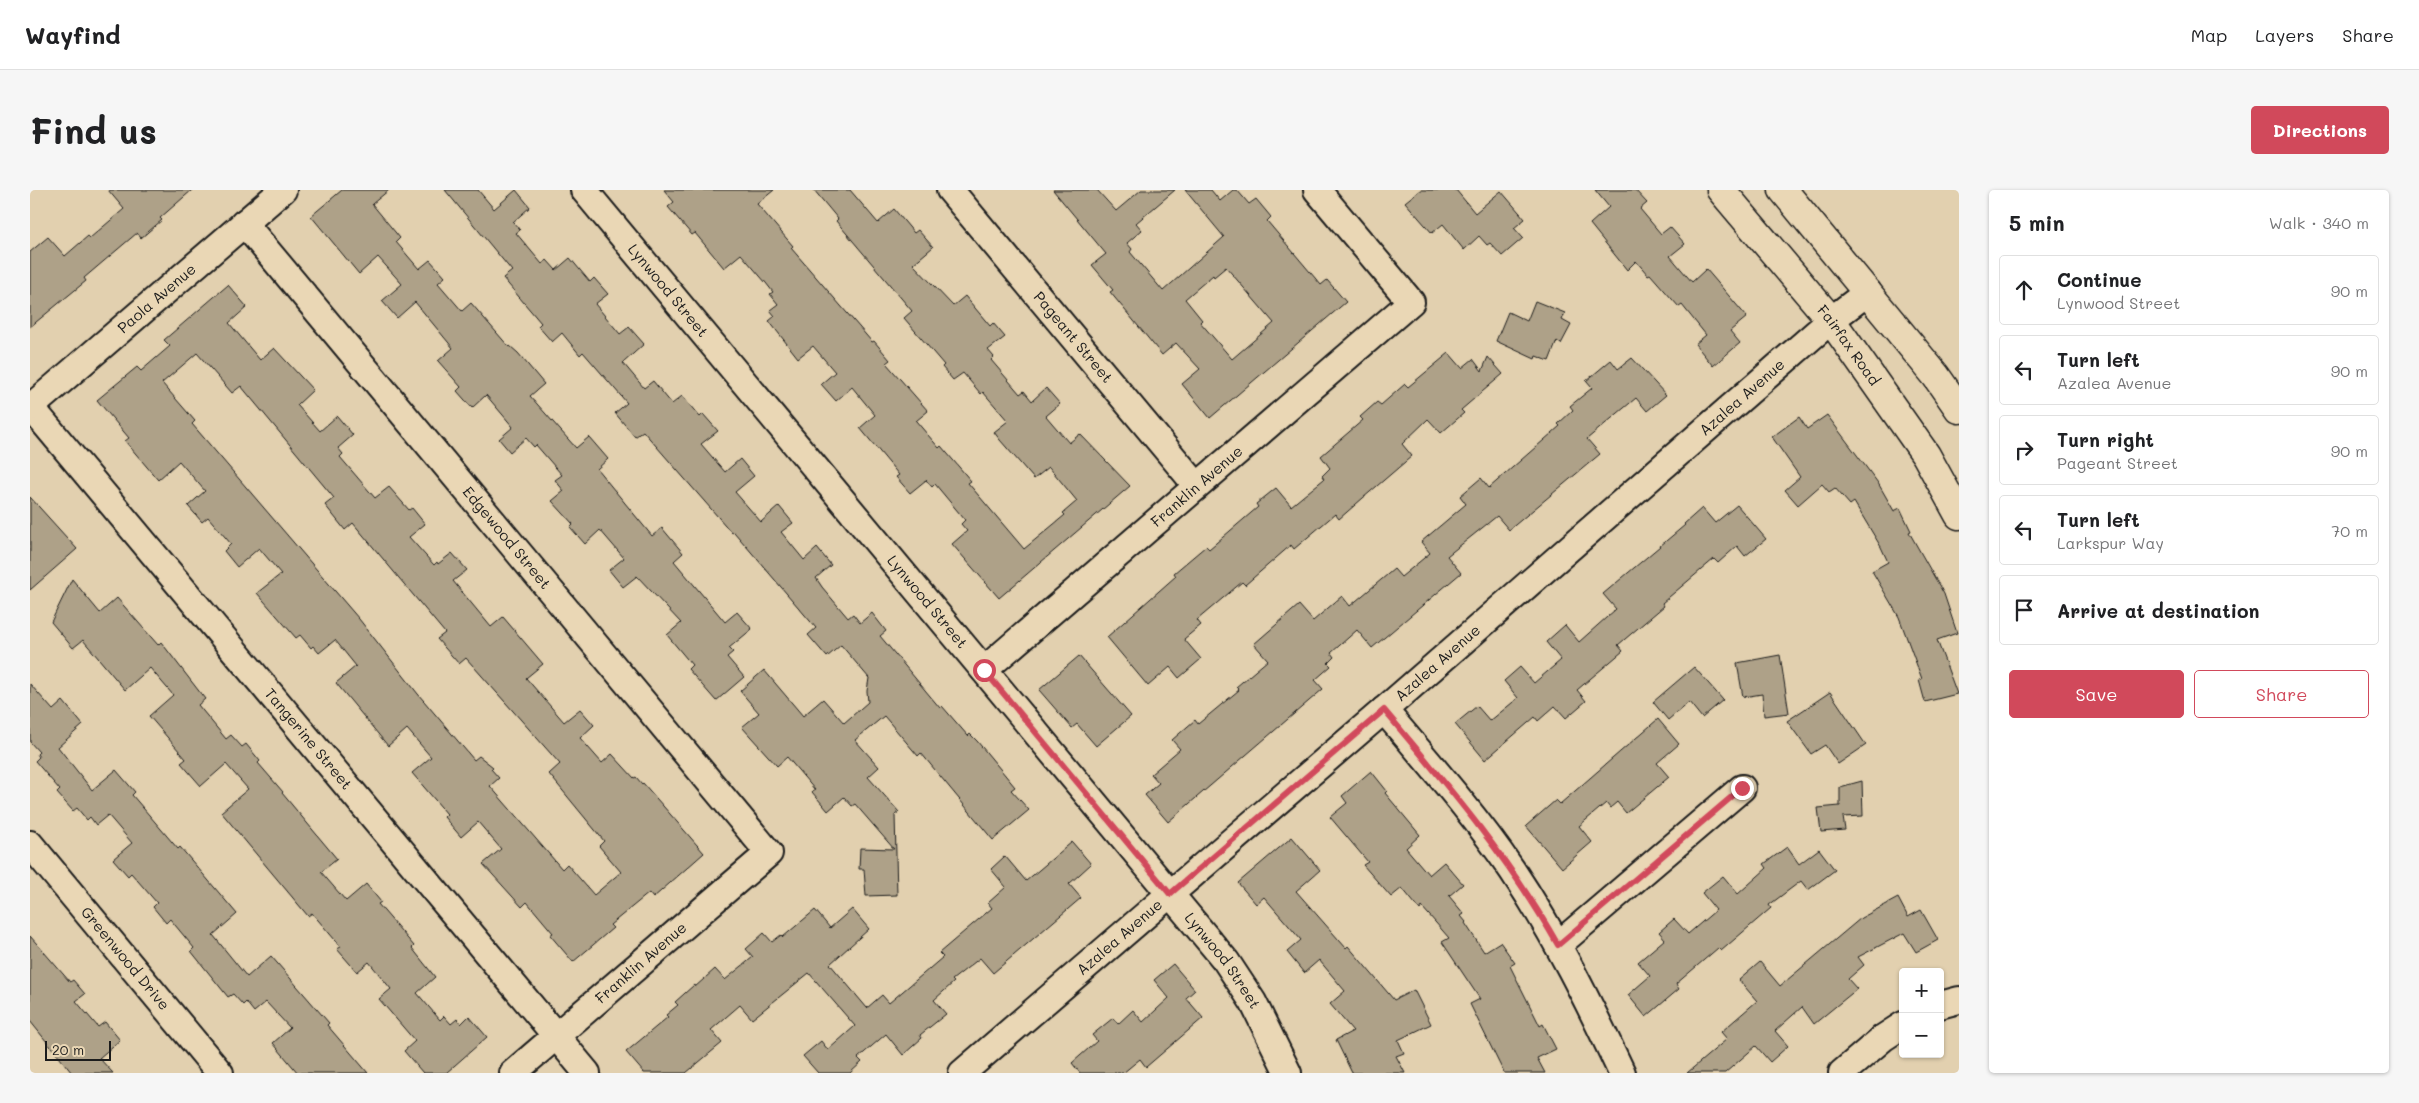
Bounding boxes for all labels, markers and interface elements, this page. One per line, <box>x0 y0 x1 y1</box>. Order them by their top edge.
text: Wayfind <box>25 19 121 50</box>
text: Map <box>2191 23 2227 47</box>
text: Layers <box>2255 23 2314 47</box>
text: Share <box>2342 23 2394 47</box>
button: Directions <box>2251 106 2389 154</box>
text: Find us <box>30 107 157 153</box>
text: 5 min <box>2009 209 2065 236</box>
text: Walk · 340 m <box>2269 212 2369 233</box>
street label: Lynwood Street <box>624 239 713 341</box>
street label: Paola Avenue <box>113 259 200 337</box>
text: Continue <box>2057 267 2142 292</box>
icon: ahead <box>2010 276 2038 304</box>
text: 90 m <box>2331 280 2368 301</box>
street label: Pageant Street <box>1030 287 1118 387</box>
text: Lynwood Street <box>2057 292 2180 313</box>
street label: Fairfax Road <box>1813 300 1885 389</box>
text: Turn left <box>2057 347 2140 372</box>
street label: Azalea Avenue <box>1695 354 1789 440</box>
icon: left <box>2010 356 2038 384</box>
text: 90 m <box>2331 360 2368 381</box>
text: Azalea Avenue <box>2057 372 2171 393</box>
text: Turn right <box>2057 427 2154 452</box>
icon: right <box>2010 436 2038 464</box>
text: 90 m <box>2331 440 2368 461</box>
street label: Franklin Avenue <box>1146 441 1246 531</box>
text: Pageant Street <box>2057 452 2178 473</box>
street label: Edgewood Street <box>459 482 556 593</box>
text: Turn left <box>2057 507 2140 532</box>
icon: left <box>2010 516 2038 544</box>
text: 70 m <box>2331 520 2368 541</box>
text: Larkspur Way <box>2057 532 2164 553</box>
street label: Lynwood Street <box>883 550 972 652</box>
icon: arrive <box>2010 596 2038 624</box>
text: Arrive at destination <box>2057 598 2260 623</box>
street label: Azalea Avenue <box>1390 620 1484 705</box>
route start <box>973 659 996 682</box>
button: Save <box>2009 670 2184 718</box>
button: Share <box>2194 670 2369 718</box>
street label: Tangerine Street <box>261 684 357 793</box>
route end <box>1731 777 1754 800</box>
street label: Azalea Avenue <box>1072 894 1166 979</box>
street label: Greenwood Drive <box>77 902 175 1014</box>
street label: Lynwood Street <box>1181 908 1266 1012</box>
street label: Franklin Avenue <box>590 917 690 1007</box>
map controls <box>1899 968 1944 1058</box>
button: + <box>1899 968 1944 1013</box>
button: − <box>1899 1013 1944 1058</box>
scale bar <box>45 1038 111 1061</box>
text: 20 m <box>52 1040 84 1059</box>

